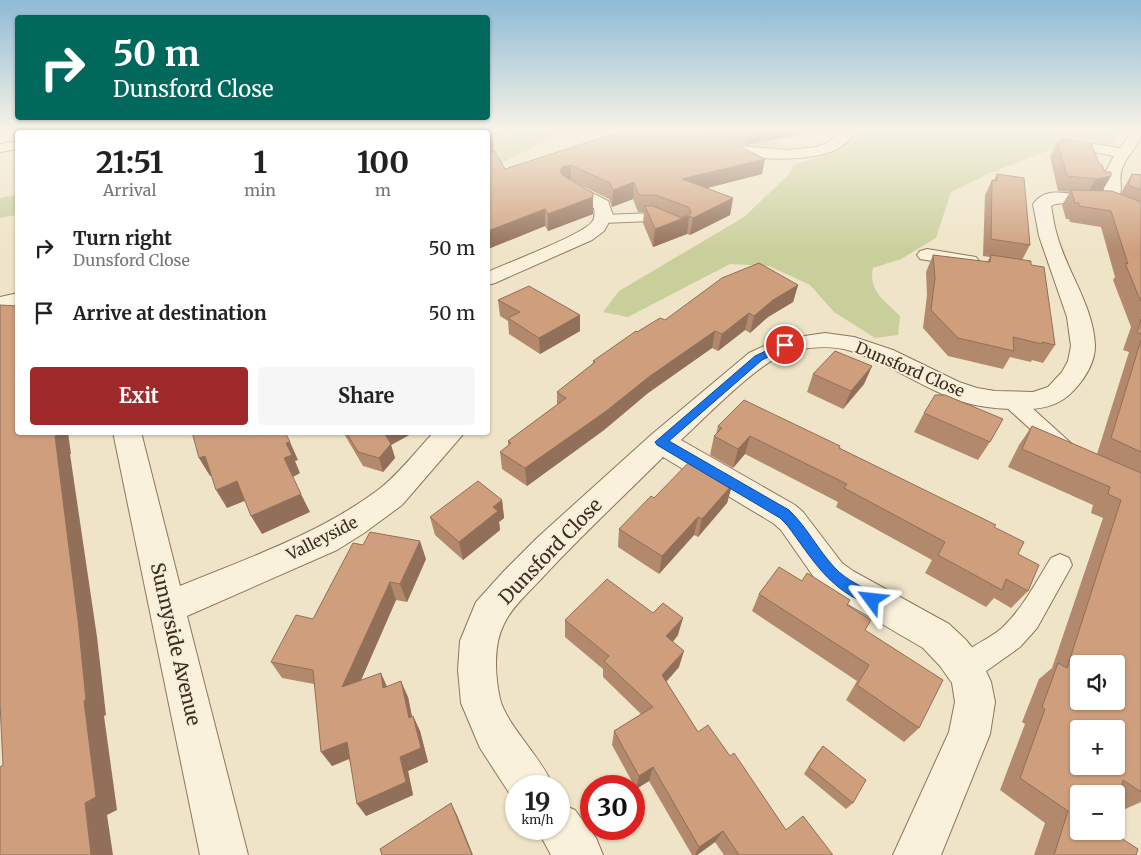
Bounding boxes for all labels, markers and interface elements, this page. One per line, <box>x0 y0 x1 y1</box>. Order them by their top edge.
text: 50 m <box>113 32 200 76</box>
icon: right <box>30 35 95 100</box>
text: Dunsford Close <box>113 75 274 103</box>
text: 21:51 <box>96 143 164 181</box>
text: 1 <box>253 143 267 181</box>
text: 100 <box>357 143 409 181</box>
text: Arrival <box>103 180 156 200</box>
text: min <box>244 180 276 200</box>
text: m <box>375 180 391 200</box>
text: Turn right <box>73 226 172 250</box>
icon: right <box>30 234 58 262</box>
text: 50 m <box>429 236 475 260</box>
text: Dunsford Close <box>73 250 190 270</box>
icon: arrive <box>30 299 58 327</box>
text: Arrive at destination <box>73 301 267 325</box>
text: 50 m <box>429 301 475 325</box>
pin <box>764 324 806 366</box>
icon: arrive <box>771 331 799 359</box>
street label: Dunsford Close <box>852 337 968 401</box>
button: Exit <box>30 367 248 425</box>
button: Share <box>258 367 475 425</box>
street label: Dunsford Close <box>493 493 607 609</box>
street label: Valleyside <box>282 512 361 565</box>
street label: Sunnyside Avenue <box>146 560 206 728</box>
position arrow <box>845 573 897 625</box>
map controls <box>1070 655 1125 840</box>
button: sound <box>1070 655 1125 710</box>
button: + <box>1070 720 1125 775</box>
speed limit sign: 30 <box>580 775 645 840</box>
text: 19 <box>525 785 550 817</box>
button: − <box>1070 785 1125 840</box>
text: km/h <box>522 812 553 827</box>

